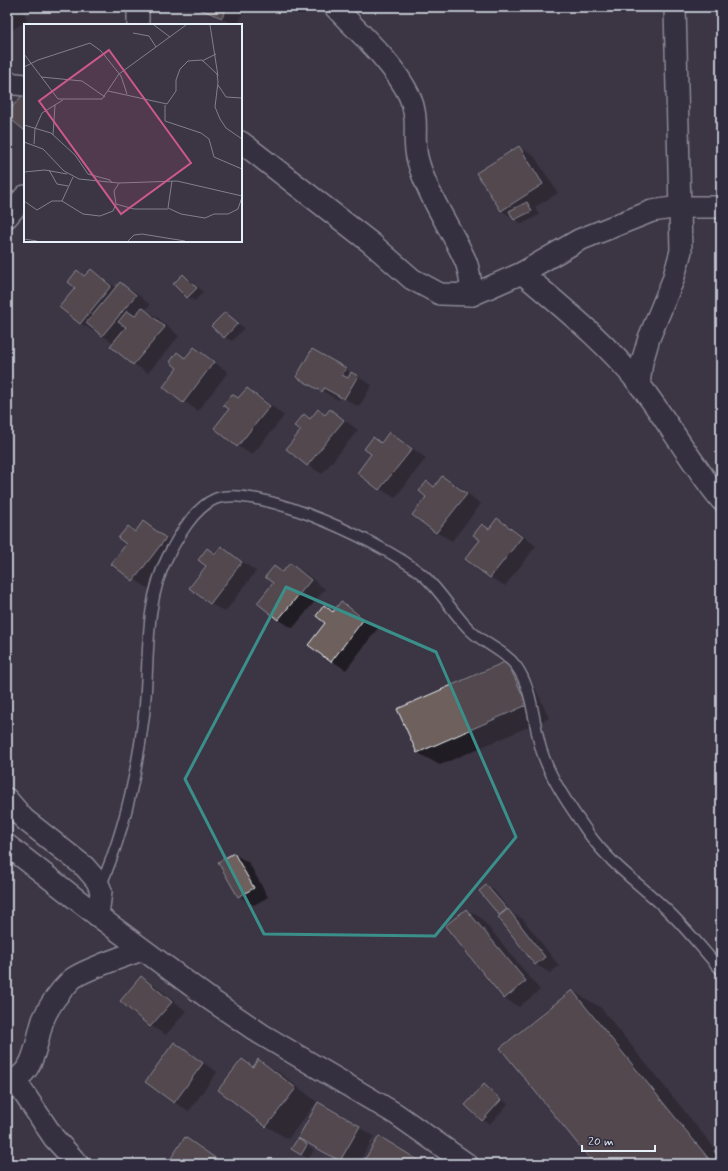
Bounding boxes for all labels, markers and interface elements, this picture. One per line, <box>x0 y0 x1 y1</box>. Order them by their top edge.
inset map <box>24 24 242 242</box>
scale bar <box>582 1127 655 1153</box>
text: 20 m <box>588 1134 614 1150</box>

